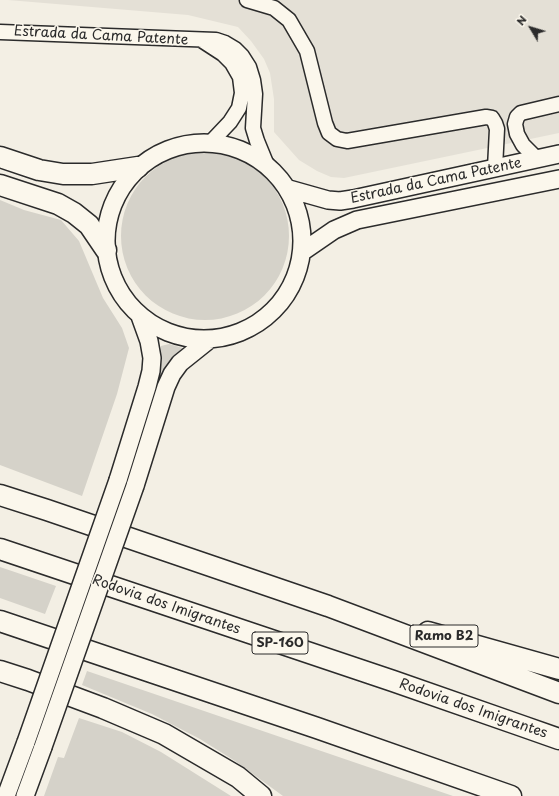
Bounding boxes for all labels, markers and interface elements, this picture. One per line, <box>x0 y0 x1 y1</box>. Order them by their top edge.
north arrow <box>511 8 551 48</box>
text: N <box>512 12 531 29</box>
street label: Estrada da Cama Patente <box>13 23 189 49</box>
street label: Estrada da Cama Patente <box>349 155 523 207</box>
street label: Rodovia dos Imigrantes <box>90 572 242 638</box>
road number: Ramo B2 <box>410 625 478 647</box>
road number: SP-160 <box>252 632 308 654</box>
street label: Rodovia dos Imigrantes <box>397 676 549 742</box>

